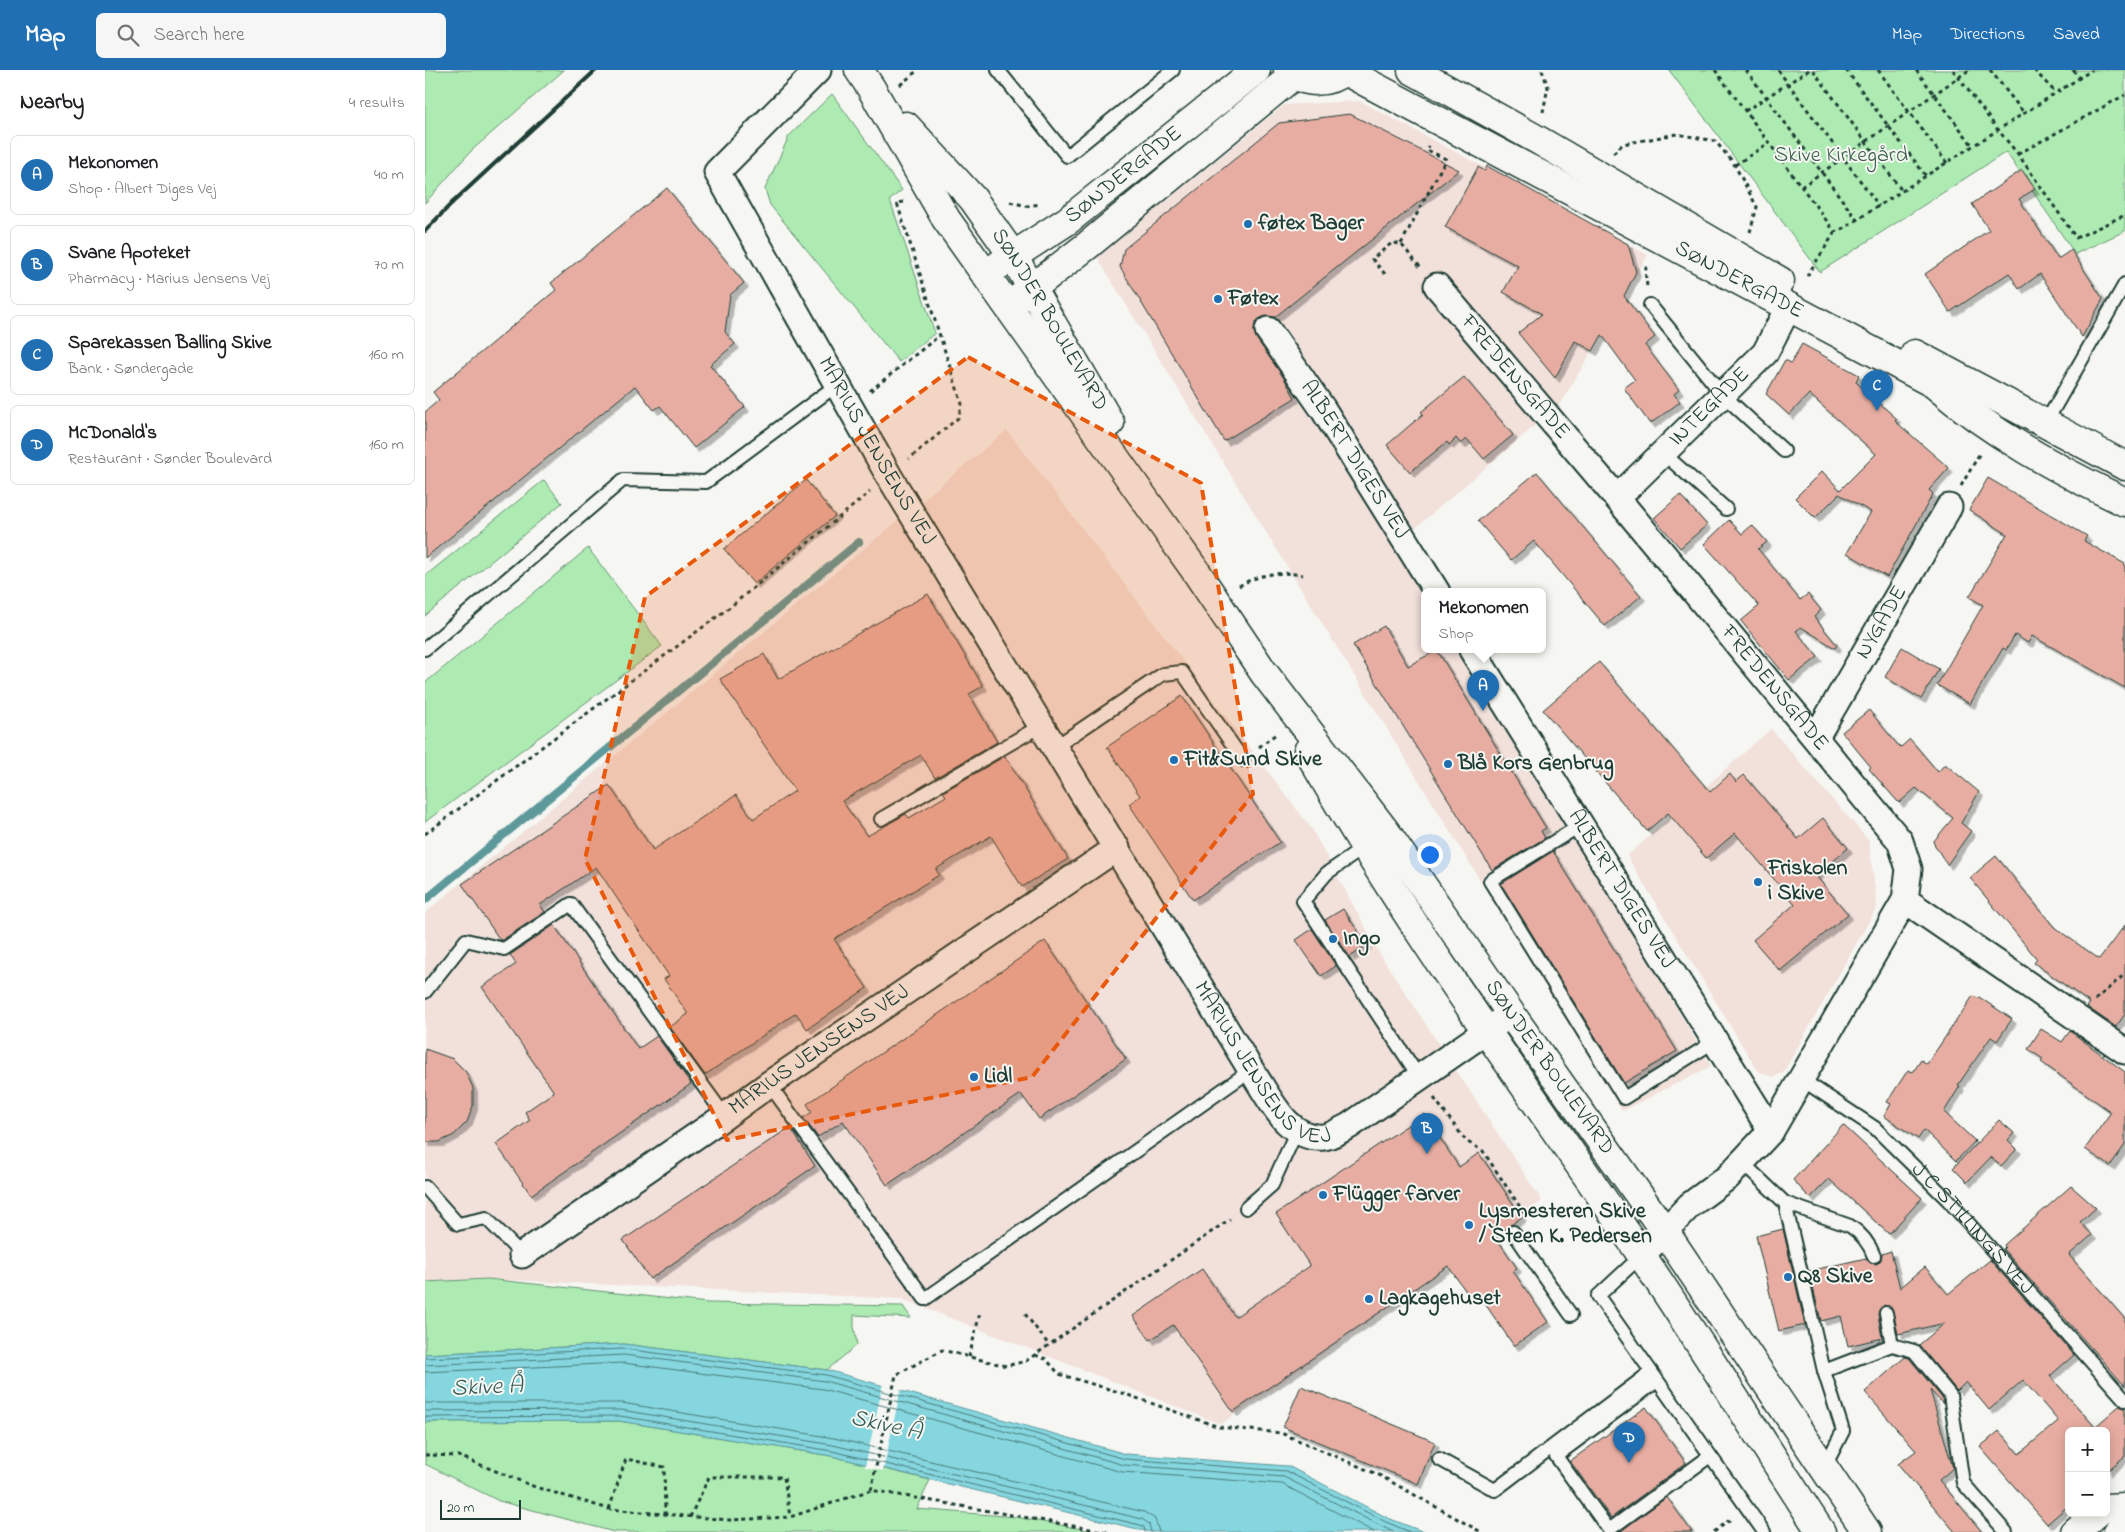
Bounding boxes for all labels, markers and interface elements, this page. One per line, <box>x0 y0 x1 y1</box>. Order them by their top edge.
search box <box>96 13 446 58</box>
text: Map <box>25 18 66 53</box>
icon: search <box>114 21 142 49</box>
text: Search here <box>154 22 245 49</box>
text: Map <box>1892 22 1922 48</box>
text: Directions <box>1950 22 2025 48</box>
text: Saved <box>2053 22 2100 48</box>
text: Nearby <box>20 88 84 118</box>
text: 4 results <box>349 91 405 115</box>
street label: SØNDERGADE <box>1059 119 1190 232</box>
park label: Skive Kirkegård <box>1774 140 1908 173</box>
text: Mekonomen <box>68 150 158 177</box>
text: A <box>32 163 42 187</box>
text: 40 m <box>374 163 404 187</box>
text: Shop · Albert Diges Vej <box>68 177 216 201</box>
place label: føtex Bager <box>1257 208 1365 241</box>
marker: føtex Bager <box>1242 218 1254 230</box>
street label: SØNDER BOULEVARD <box>982 222 1116 417</box>
street label: SØNDERGADE <box>1669 233 1809 328</box>
text: Svane Apoteket <box>68 240 190 267</box>
text: B <box>32 253 42 277</box>
text: 70 m <box>374 253 404 277</box>
text: Pharmacy · Marius Jensens Vej <box>68 267 270 291</box>
place label: Føtex <box>1227 283 1279 315</box>
marker: Føtex <box>1212 293 1224 305</box>
street label: FREDENSGADE <box>1452 307 1577 447</box>
text: Sparekassen Balling Skive <box>68 330 272 357</box>
text: C <box>33 343 41 367</box>
text: 160 m <box>369 343 404 367</box>
street label: MARIUS JENSENS VEJ <box>809 351 944 552</box>
text: Bank · Søndergade <box>68 357 193 381</box>
street label: INTEGADE <box>1662 360 1758 454</box>
pin: C <box>1861 370 1893 411</box>
street label: ALBERT DIGES VEJ <box>1292 374 1416 546</box>
text: McDonald's <box>68 420 157 447</box>
text: D <box>31 433 43 457</box>
text: 160 m <box>369 433 404 457</box>
text: Restaurant · Sønder Boulevard <box>68 447 272 471</box>
street label: NYGADE <box>1848 580 1916 665</box>
popup <box>1421 588 1546 653</box>
text: Mekonomen <box>1438 595 1529 622</box>
street label: FREDENSGADE <box>1712 618 1836 758</box>
text: Shop <box>1438 622 1473 646</box>
pin: A <box>1467 670 1499 711</box>
place label: Fit&Sund Skive <box>1183 744 1323 776</box>
place label: Blå Kors Genbrug <box>1457 748 1614 781</box>
marker: Fit&Sund Skive <box>1168 754 1180 766</box>
marker: Blå Kors Genbrug <box>1442 758 1454 770</box>
street label: ALBERT DIGES VEJ <box>1559 803 1683 976</box>
your location <box>1417 842 1443 868</box>
place label: Friskolen i Skive <box>1767 853 1847 910</box>
marker: Friskolen i Skive <box>1752 876 1764 888</box>
place label: Ingo <box>1343 923 1380 956</box>
marker: Ingo <box>1327 933 1339 945</box>
street label: SØNDER BOULEVARD <box>1476 974 1622 1162</box>
street label: MARIUS JENSENS VEJ <box>1185 975 1335 1154</box>
street label: MARIUS JENSENS VEJ <box>722 977 916 1124</box>
place label: Lidl <box>984 1061 1012 1093</box>
marker: Lidl <box>968 1071 980 1083</box>
pin: B <box>1411 1113 1443 1154</box>
street label: J C STILLINGS VEJ <box>1903 1155 2041 1302</box>
place label: Flügger farver <box>1332 1179 1461 1212</box>
marker: Flügger farver <box>1317 1189 1329 1201</box>
place label: Lysmesteren Skive / Steen K. Pedersen <box>1478 1196 1652 1253</box>
marker: Lysmesteren Skive / Steen K. Pedersen <box>1463 1219 1475 1231</box>
place label: Q8 Skive <box>1798 1261 1874 1293</box>
marker: Q8 Skive <box>1782 1271 1794 1283</box>
place label: Lagkagehuset <box>1379 1283 1501 1316</box>
marker: Lagkagehuset <box>1363 1293 1375 1305</box>
water label: Skive Å <box>451 1369 525 1407</box>
water label: Skive Å <box>847 1401 926 1451</box>
pin: D <box>1613 1422 1645 1463</box>
map controls <box>2065 1427 2110 1517</box>
button: + <box>2065 1427 2110 1472</box>
button: − <box>2065 1472 2110 1517</box>
scale bar <box>440 1497 521 1520</box>
text: 20 m <box>447 1498 474 1519</box>

